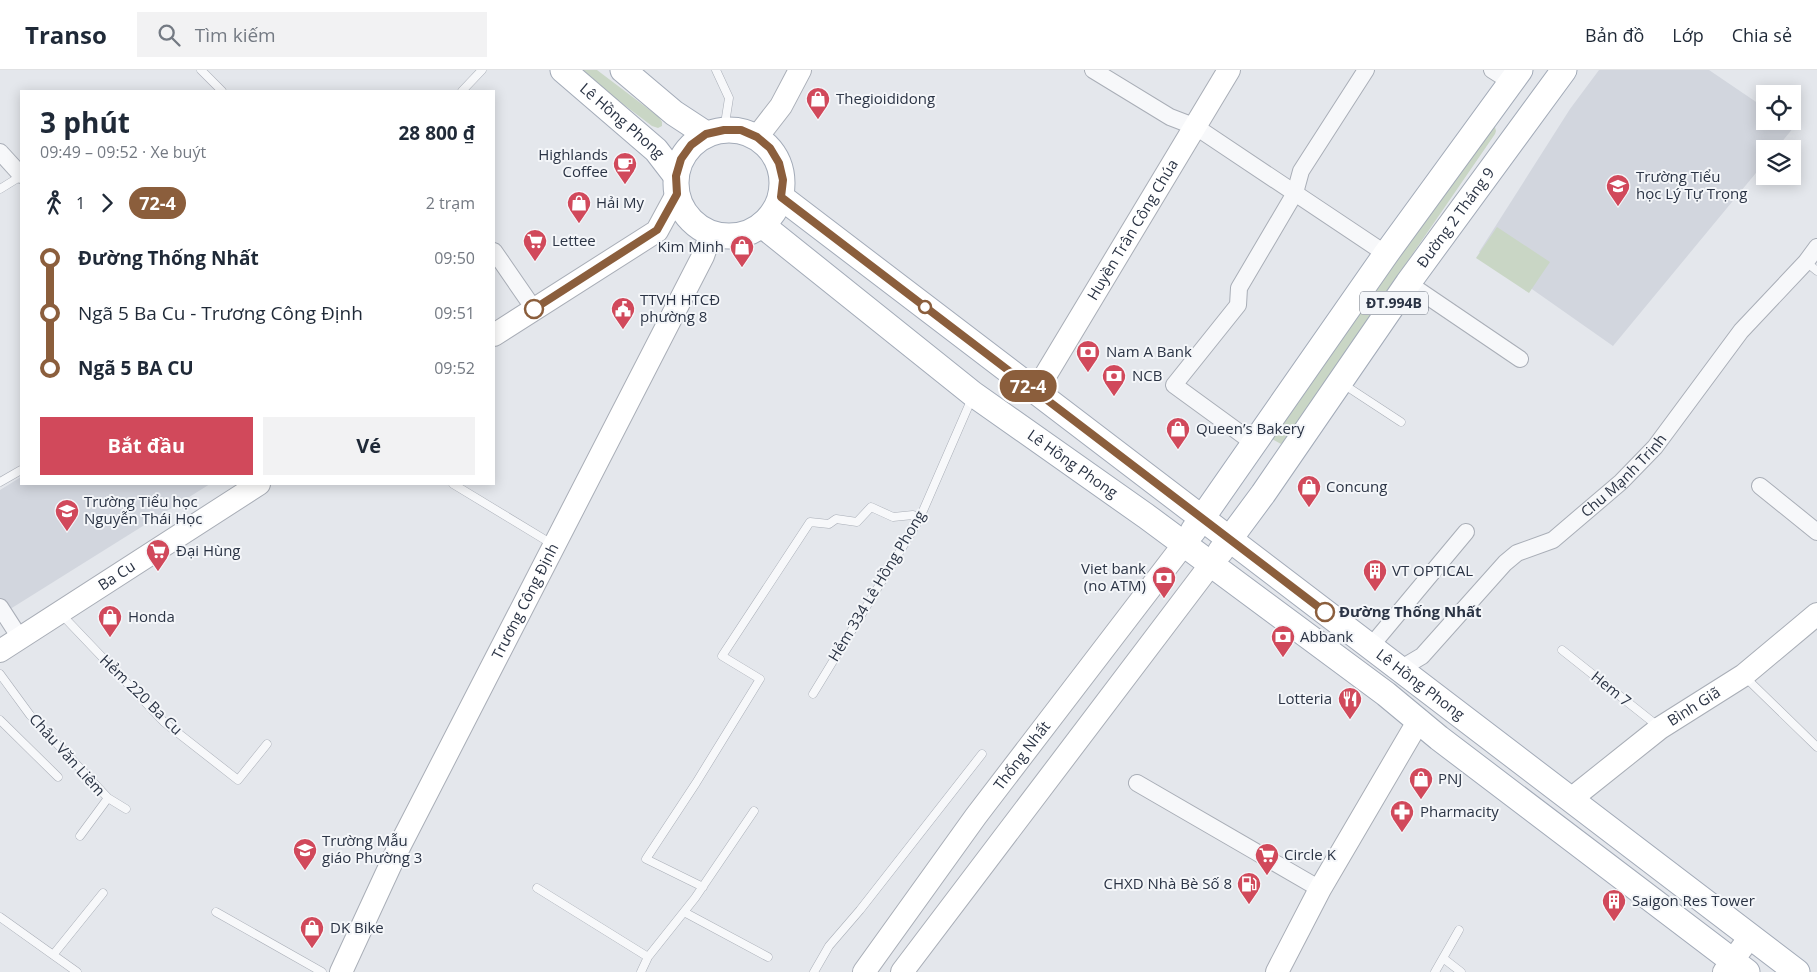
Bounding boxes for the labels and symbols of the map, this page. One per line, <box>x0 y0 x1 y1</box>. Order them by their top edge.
street label: Lê Hồng Phong <box>576 78 670 162</box>
shop icon: Thegioididong <box>805 86 831 120</box>
place label: Thegioididong <box>836 88 935 108</box>
place label: Highlands Coffee <box>538 144 608 181</box>
cafe icon: Highlands Coffee <box>612 151 638 185</box>
street label: Huyền Trân Công Chúa <box>1082 155 1182 304</box>
street label: Đường 2 Tháng 9 <box>1412 163 1498 271</box>
place label: Trường Tiểu học Lý Tự Trọng <box>1636 166 1747 203</box>
school or university icon: Trường Tiểu học Lý Tự Trọng <box>1605 173 1631 207</box>
shop icon: Hải My <box>566 190 592 224</box>
place label: Hải My <box>596 192 645 212</box>
supermarket icon: Lettee <box>522 228 548 262</box>
place label: Lettee <box>552 230 596 250</box>
shop icon: Kim Minh <box>729 234 755 268</box>
place label: Kim Minh <box>658 236 724 256</box>
place label: TTVH HTCĐ phường 8 <box>640 289 720 326</box>
road number: ĐT.994B <box>1360 292 1428 314</box>
public building icon: TTVH HTCĐ phường 8 <box>610 296 636 330</box>
unlabelled marker <box>524 299 544 319</box>
unlabelled marker <box>918 300 932 314</box>
bank icon: Nam A Bank <box>1075 339 1101 373</box>
place label: Nam A Bank <box>1106 341 1192 361</box>
bank icon: NCB <box>1101 363 1127 397</box>
place label: NCB <box>1132 365 1162 385</box>
line badge: 72-4 <box>993 370 1063 402</box>
shop icon: Queen’s Bakery <box>1165 416 1191 450</box>
place label: Queen’s Bakery <box>1196 418 1305 438</box>
street label: Lê Hồng Phong <box>1024 425 1122 502</box>
street label: Chu Mạnh Trinh <box>1576 429 1671 521</box>
shop icon: Concung <box>1296 474 1322 508</box>
place label: Concung <box>1326 476 1387 496</box>
place label: Trường Tiểu học Nguyễn Thái Học <box>84 491 202 528</box>
school or university icon: Trường Tiểu học Nguyễn Thái Học <box>54 498 80 532</box>
street label: Hẻm 334 Lê Hồng Phong <box>823 506 929 665</box>
supermarket icon: Đại Hùng <box>145 538 171 572</box>
place label: Đại Hùng <box>176 540 241 560</box>
street label: Trương Công Định <box>486 540 563 662</box>
street label: Ba Cu <box>94 555 139 594</box>
place label: Viet bank (no ATM) <box>1081 558 1146 595</box>
building icon: VT OPTICAL <box>1362 558 1388 592</box>
place label: VT OPTICAL <box>1392 560 1473 580</box>
bank icon: Viet bank (no ATM) <box>1151 565 1177 599</box>
place label: Đường Thống Nhất <box>1339 601 1482 621</box>
marker: Đường Thống Nhất <box>1315 602 1335 622</box>
shop icon: Honda <box>97 604 123 638</box>
place label: Honda <box>128 606 175 626</box>
bank icon: Abbank <box>1270 624 1296 658</box>
place label: Abbank <box>1300 626 1353 646</box>
street label: Lê Hồng Phong <box>1373 644 1469 724</box>
street label: Hẻm 220 Ba Cu <box>96 650 187 739</box>
street label: Hem 7 <box>1588 666 1636 710</box>
street label: Bình Giã <box>1663 682 1724 730</box>
restaurant icon: Lotteria <box>1337 686 1363 720</box>
place label: Lotteria <box>1278 688 1332 708</box>
street label: Châu Văn Liêm <box>25 709 110 800</box>
street label: Thống Nhất <box>989 716 1054 794</box>
shop icon: PNJ <box>1408 766 1434 800</box>
place label: PNJ <box>1438 768 1462 788</box>
pharmacy icon: Pharmacity <box>1389 799 1415 833</box>
place label: Pharmacity <box>1420 801 1499 821</box>
place label: Trường Mẫu giáo Phường 3 <box>322 830 422 867</box>
school or university icon: Trường Mẫu giáo Phường 3 <box>292 837 318 871</box>
supermarket icon: Circle K <box>1254 842 1280 876</box>
place label: Circle K <box>1284 844 1337 864</box>
fuel station icon: CHXD Nhà Bè Số 8 <box>1236 871 1262 905</box>
place label: CHXD Nhà Bè Số 8 <box>1104 873 1232 893</box>
building icon: Saigon Res Tower <box>1601 888 1627 922</box>
place label: Saigon Res Tower <box>1632 890 1755 910</box>
shop icon: DK Bike <box>299 915 325 949</box>
place label: DK Bike <box>330 917 384 937</box>

